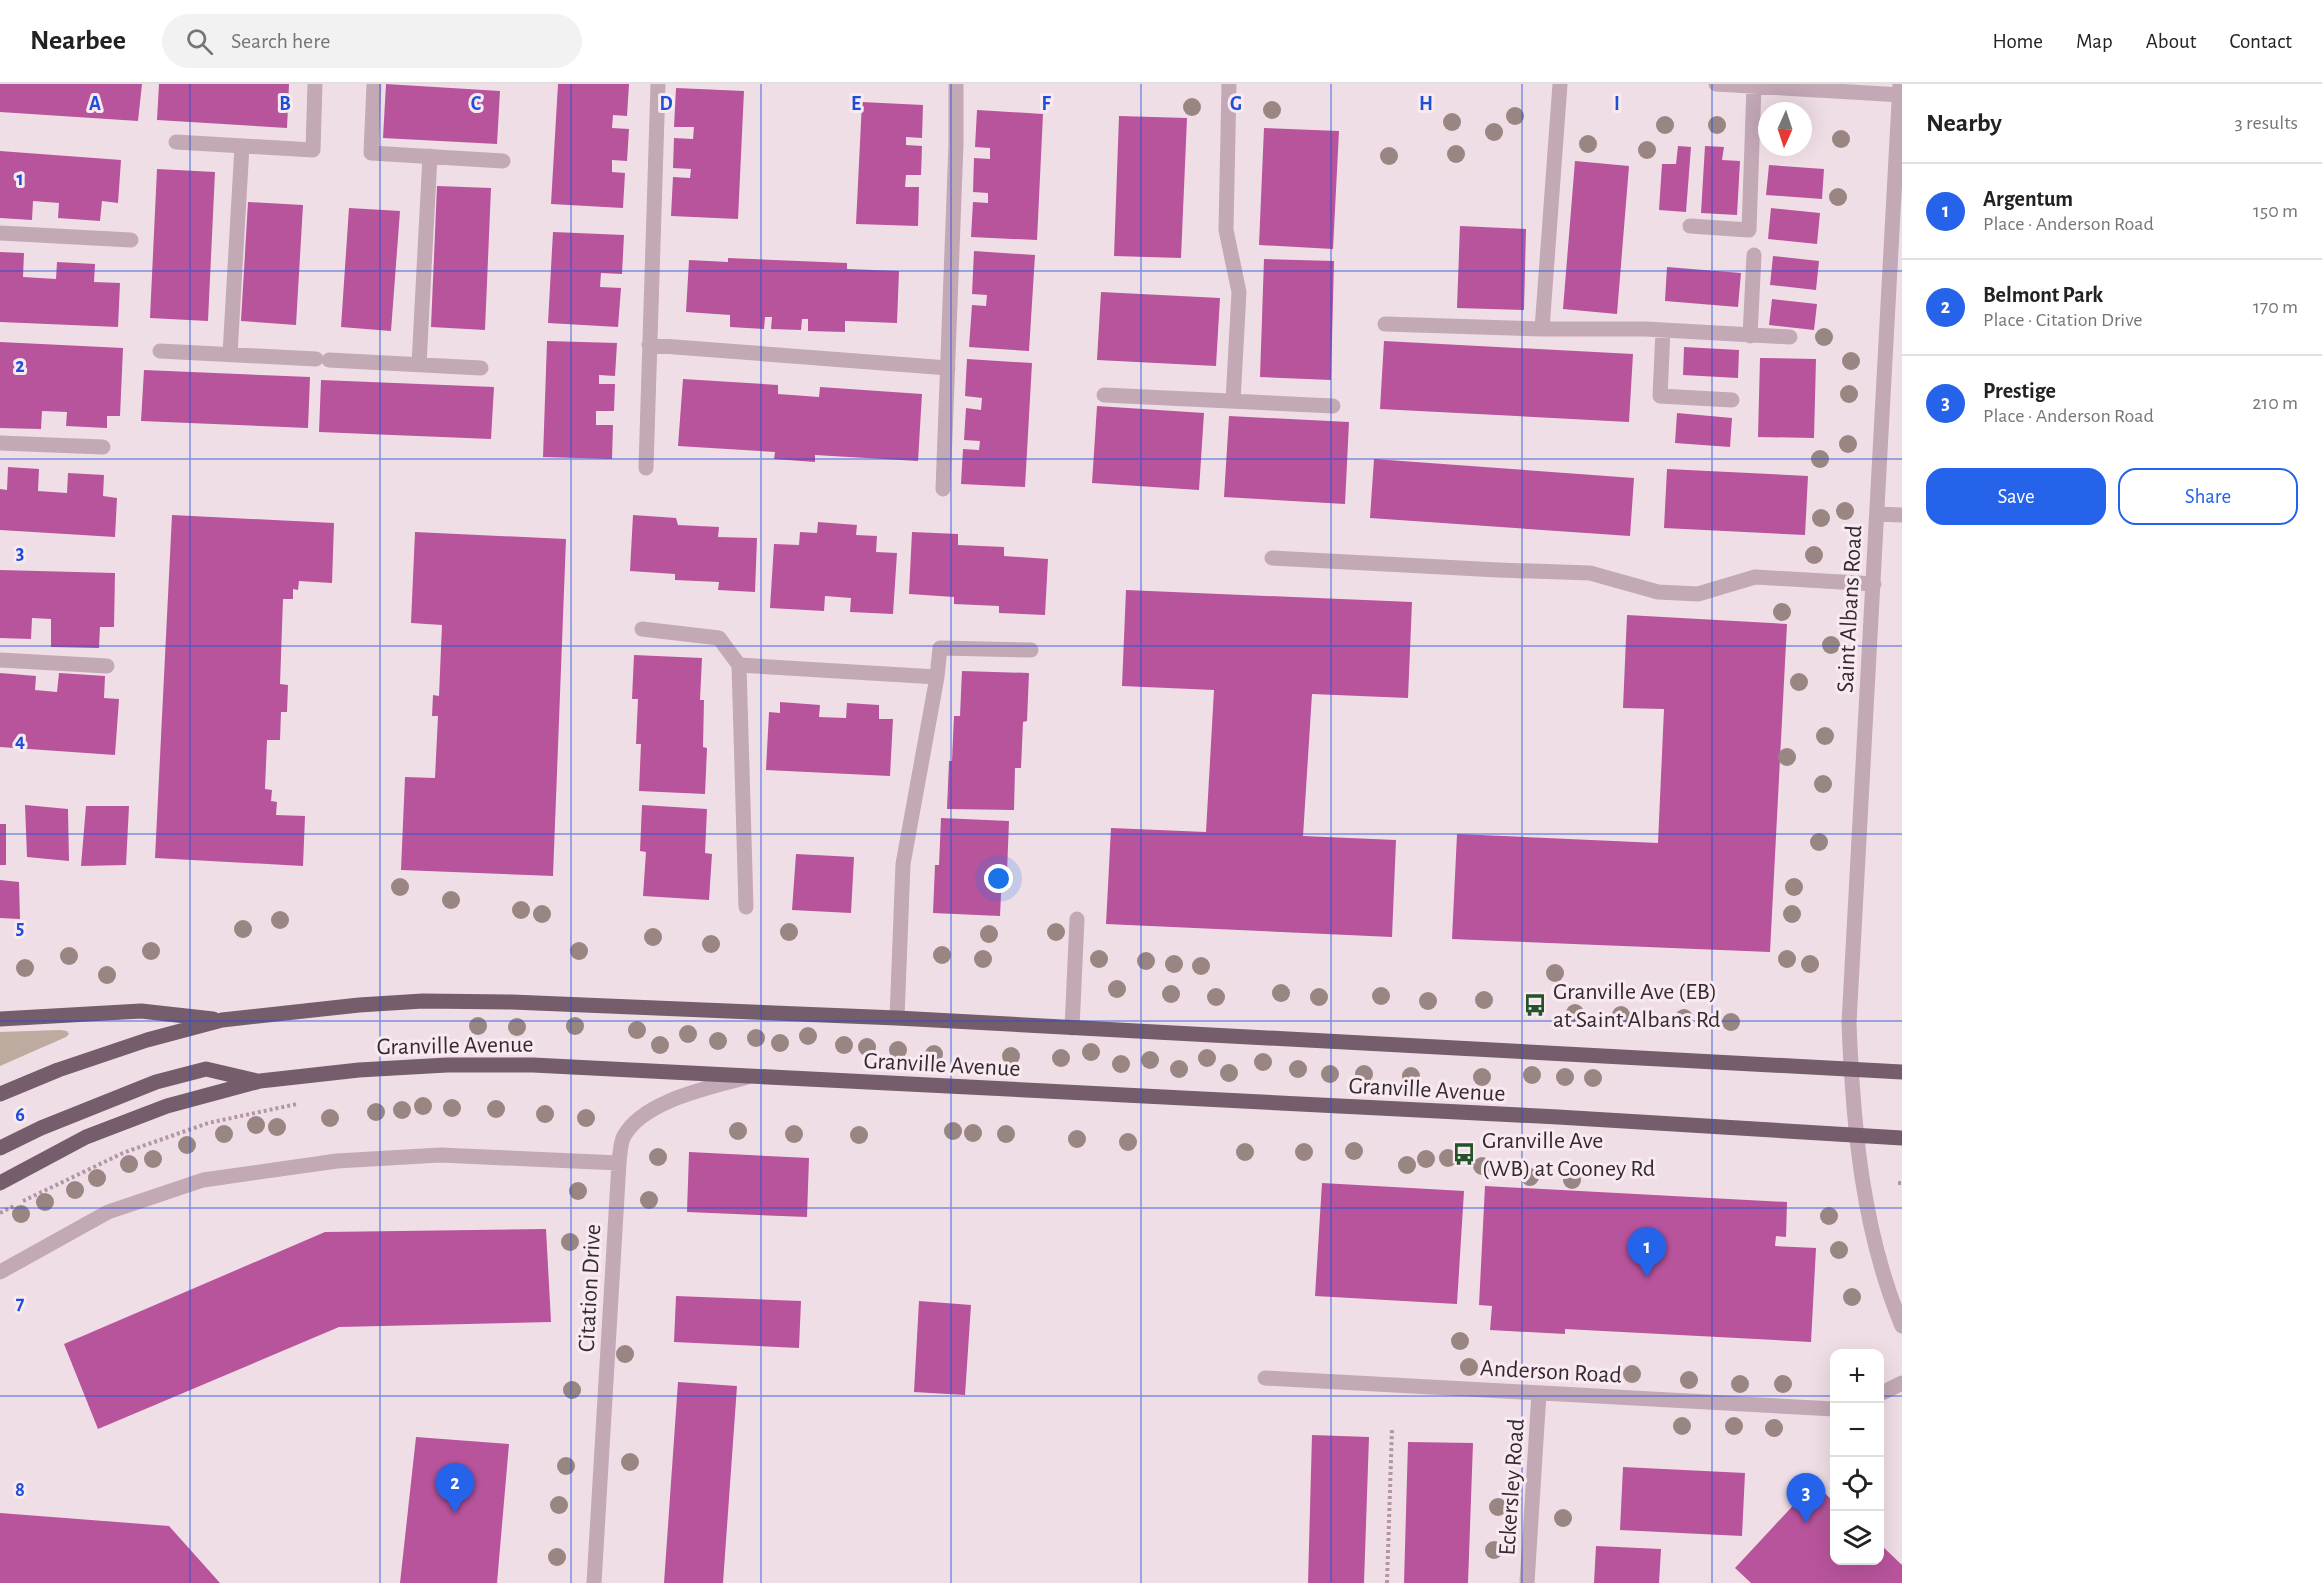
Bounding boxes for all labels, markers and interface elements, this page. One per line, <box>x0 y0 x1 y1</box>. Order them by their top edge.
search box <box>162 14 582 68</box>
icon: search <box>183 25 216 58</box>
text: Nearbee <box>30 27 126 55</box>
text: Search here <box>231 30 330 52</box>
text: Home <box>1992 31 2043 52</box>
text: Map <box>2076 31 2113 52</box>
text: About <box>2146 31 2196 52</box>
text: Contact <box>2229 31 2292 52</box>
text: A <box>89 94 101 114</box>
text: B <box>279 94 291 114</box>
text: C <box>471 94 482 114</box>
text: D <box>659 94 673 114</box>
text: E <box>851 94 861 114</box>
text: F <box>1041 94 1051 114</box>
text: G <box>1230 94 1242 114</box>
text: H <box>1419 94 1433 114</box>
text: I <box>1614 94 1620 114</box>
north arrow <box>1758 102 1812 156</box>
text: Nearby <box>1926 110 2002 136</box>
text: 3 results <box>2234 113 2298 133</box>
text: 1 <box>16 169 24 189</box>
text: Argentum <box>1983 188 2073 210</box>
text: 1 <box>1942 201 1949 221</box>
text: 150 m <box>2253 201 2298 221</box>
text: Place · Anderson Road <box>1983 214 2154 234</box>
text: Belmont Park <box>1983 284 2103 306</box>
text: 2 <box>1941 297 1950 317</box>
text: 170 m <box>2253 297 2298 317</box>
text: Place · Citation Drive <box>1983 310 2143 330</box>
text: 2 <box>15 356 25 376</box>
text: Prestige <box>1983 380 2056 402</box>
text: 3 <box>1941 393 1950 413</box>
text: 210 m <box>2252 393 2298 413</box>
text: Place · Anderson Road <box>1983 406 2154 426</box>
button: Save <box>1926 468 2106 525</box>
button: Share <box>2118 468 2298 525</box>
street label: Saint Albans Road <box>1834 525 1866 693</box>
text: 3 <box>16 543 24 563</box>
text: 4 <box>15 731 25 751</box>
your location <box>984 864 1013 893</box>
text: 5 <box>16 918 24 938</box>
place label: Granville Ave (EB) at Saint Albans Rd <box>1553 980 1721 1032</box>
bus stop icon: Granville Ave (EB) at Saint Albans Rd <box>1522 992 1548 1018</box>
street label: Granville Avenue <box>376 1033 534 1059</box>
street label: Granville Avenue <box>863 1049 1021 1081</box>
street label: Granville Avenue <box>1348 1074 1506 1106</box>
text: 6 <box>15 1105 25 1125</box>
place label: Granville Ave (WB) at Cooney Rd <box>1482 1129 1655 1181</box>
bus stop icon: Granville Ave (WB) at Cooney Rd <box>1451 1141 1477 1167</box>
street label: Citation Drive <box>575 1223 605 1353</box>
pin: 1 <box>1628 1228 1666 1277</box>
text: 7 <box>16 1293 25 1313</box>
map controls <box>1830 1349 1884 1565</box>
button: + <box>1830 1349 1884 1403</box>
street label: Anderson Road <box>1480 1356 1622 1388</box>
button: − <box>1830 1403 1884 1457</box>
street label: Eckersley Road <box>1495 1418 1529 1556</box>
button: locate <box>1830 1457 1884 1511</box>
pin: 2 <box>436 1464 474 1513</box>
pin: 3 <box>1786 1474 1826 1523</box>
text: 8 <box>15 1480 25 1500</box>
button: layers <box>1830 1511 1884 1565</box>

